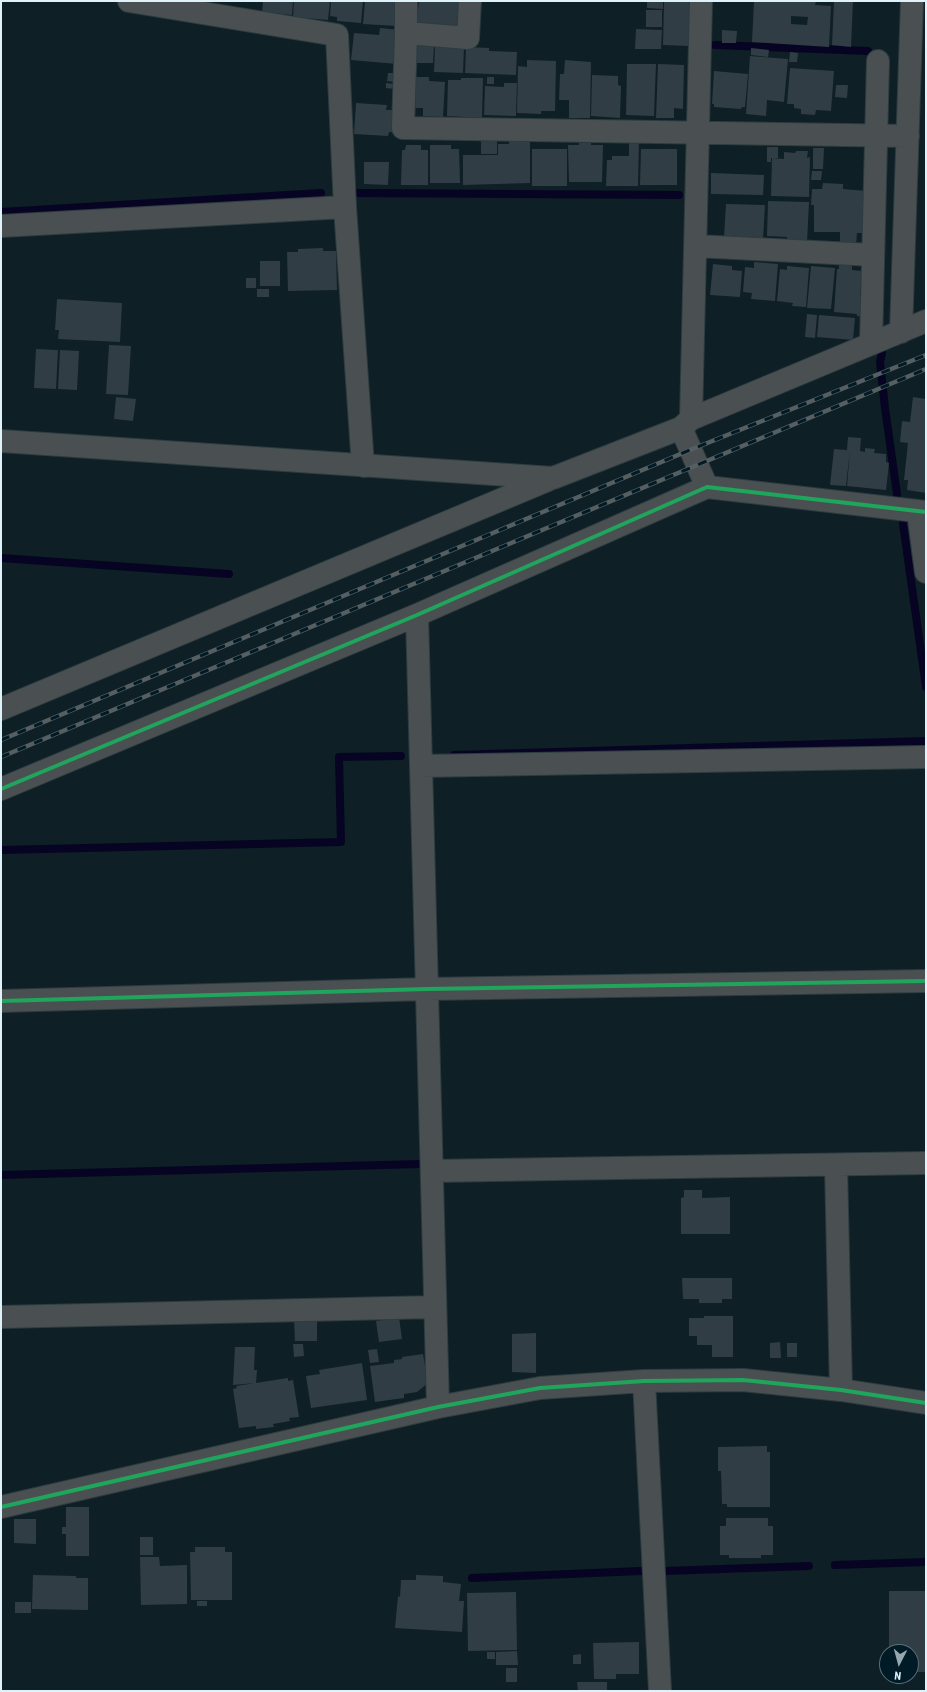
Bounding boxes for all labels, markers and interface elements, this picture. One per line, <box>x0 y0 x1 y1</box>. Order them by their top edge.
north arrow <box>879 1644 919 1684</box>
text: N <box>894 1669 902 1682</box>

